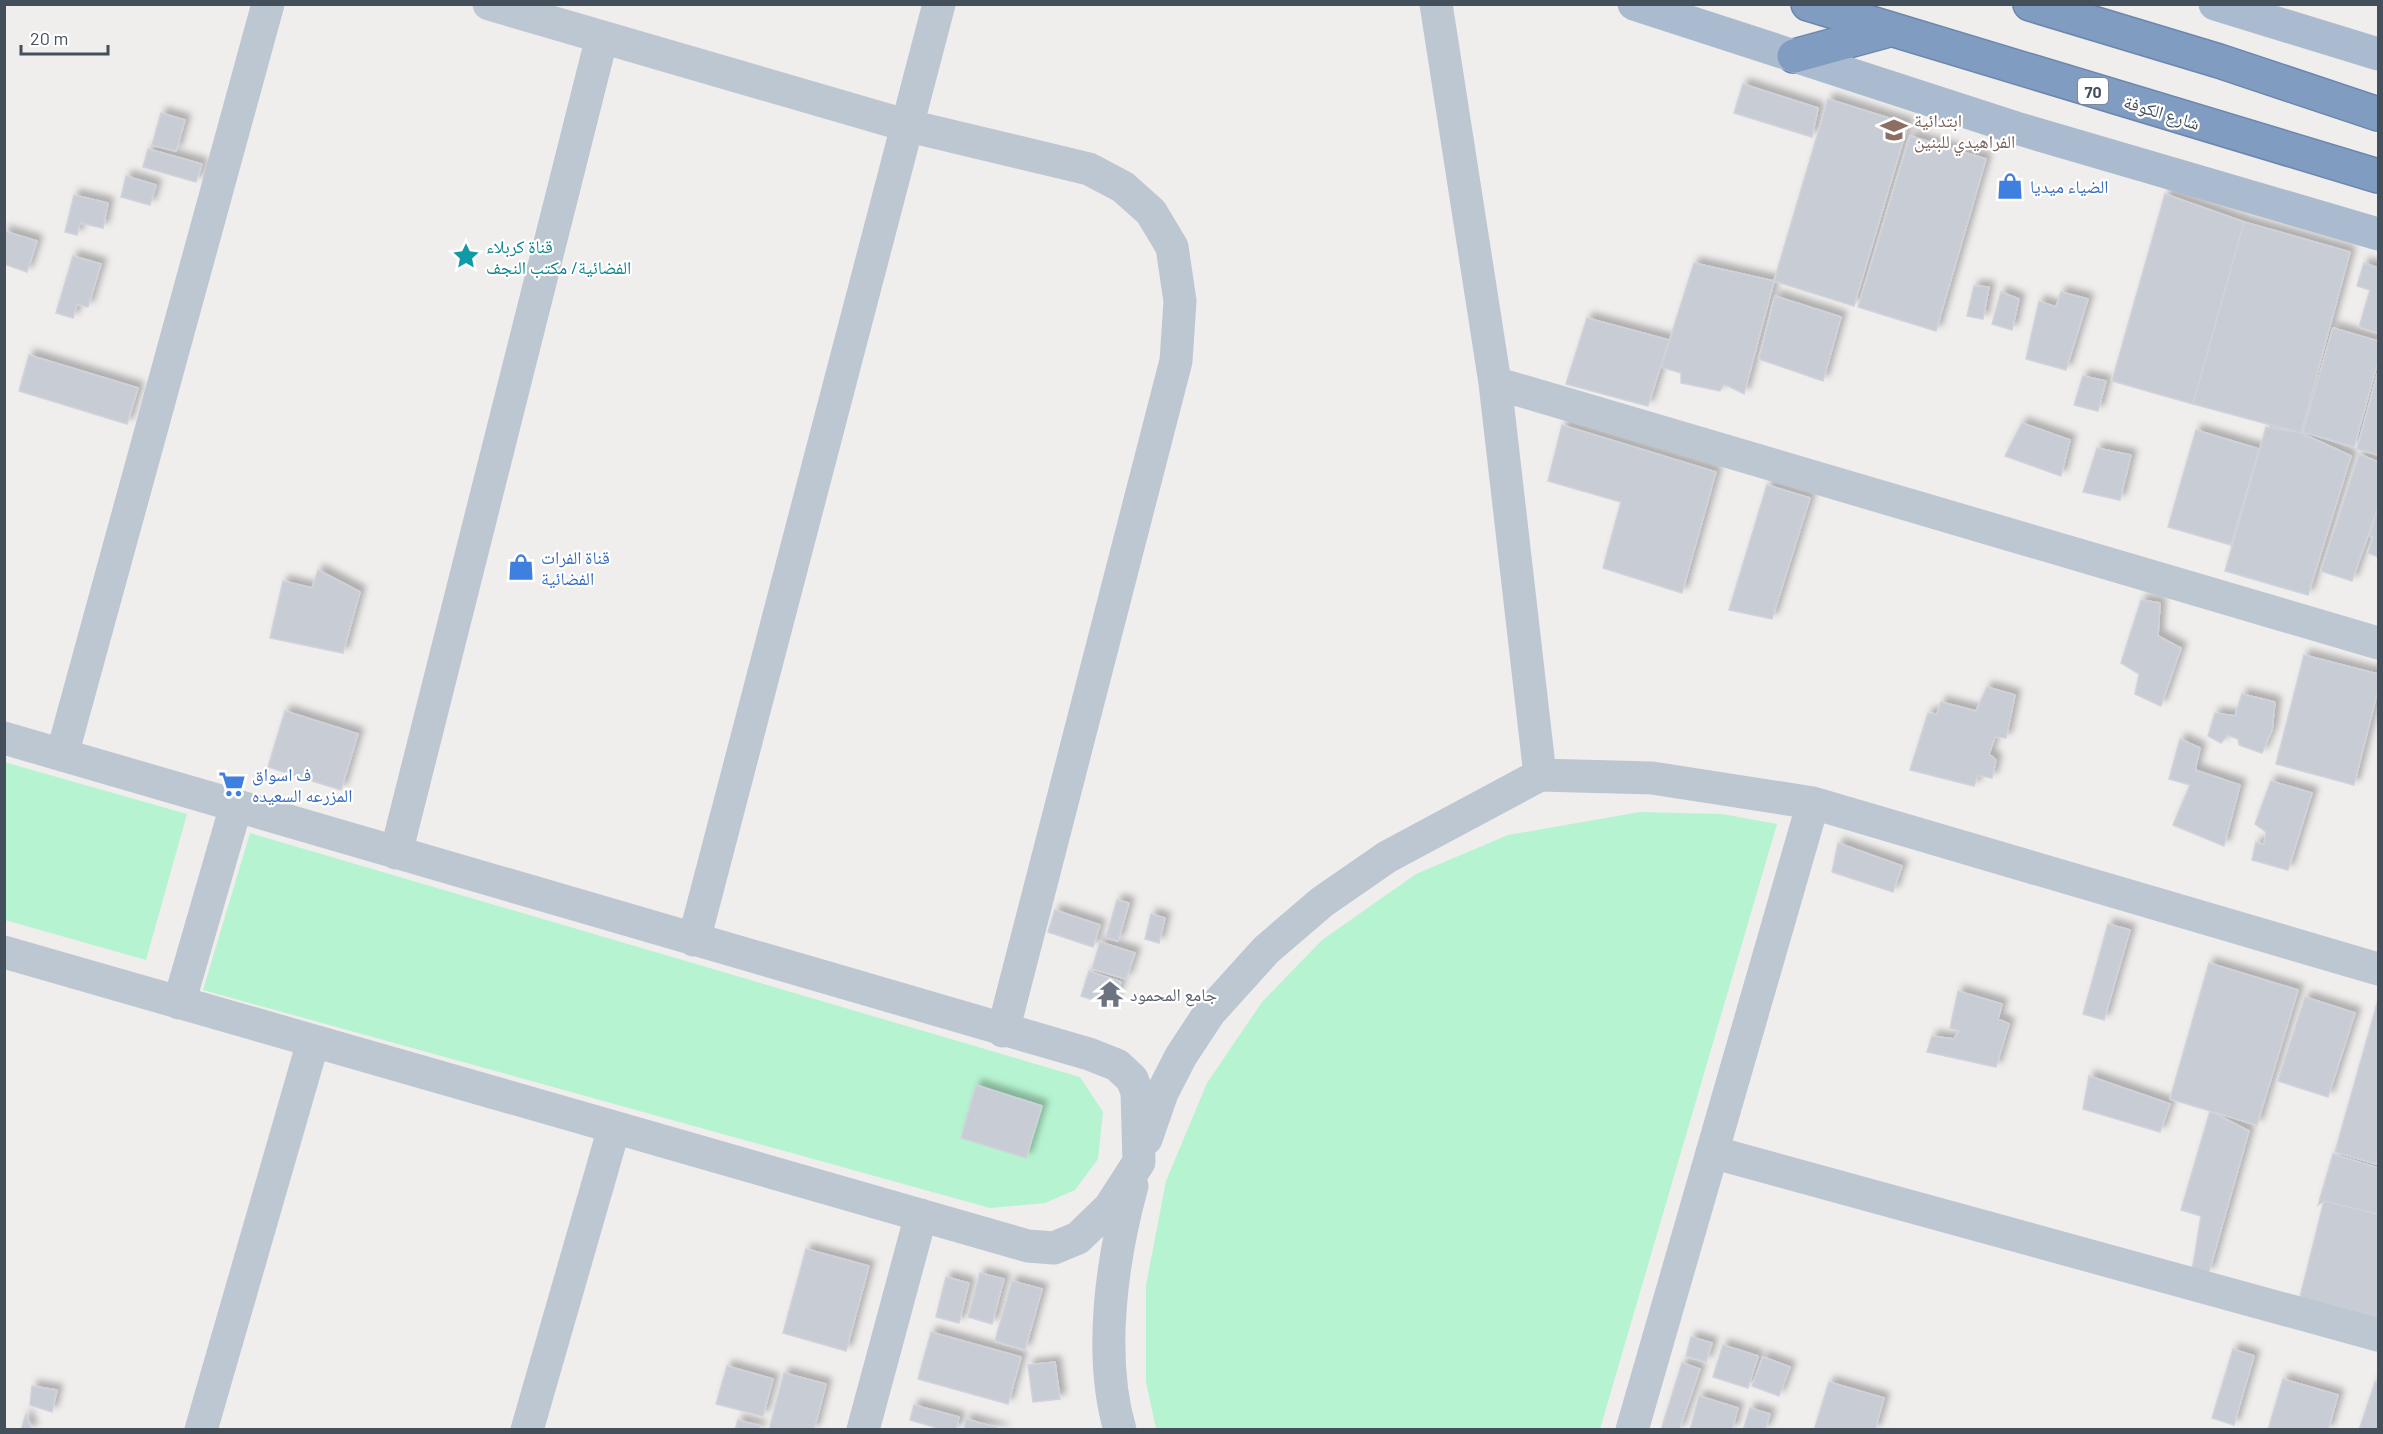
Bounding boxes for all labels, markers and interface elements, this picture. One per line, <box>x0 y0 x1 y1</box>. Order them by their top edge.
scale bar <box>21 18 108 56</box>
text: 20 m <box>30 27 68 49</box>
road number: 70 <box>2078 78 2108 104</box>
street label: شارع الكوفة <box>2121 90 2203 135</box>
place label: ابتدائية الفراهيدي للبنين <box>1914 109 2015 157</box>
school or university icon: ابتدائية الفراهيدي للبنين <box>1879 115 1909 145</box>
shop icon: الضياء ميديا <box>1995 171 2025 201</box>
place label: الضياء ميديا <box>2030 175 2109 197</box>
place label: قناة كربلاء الفضائية/ مكتب النجف <box>486 235 631 279</box>
place icon: قناة كربلاء الفضائية/ مكتب النجف <box>451 241 481 271</box>
place label: قناة الفرات الفضائية <box>541 546 610 589</box>
shop icon: قناة الفرات الفضائية <box>506 552 536 582</box>
place label: ف اسواق المزرعه السعيده <box>252 763 352 806</box>
supermarket icon: ف اسواق المزرعه السعيده <box>217 769 247 799</box>
temple icon: جامع المحمود <box>1095 979 1125 1009</box>
place label: جامع المحمود <box>1130 983 1217 1007</box>

